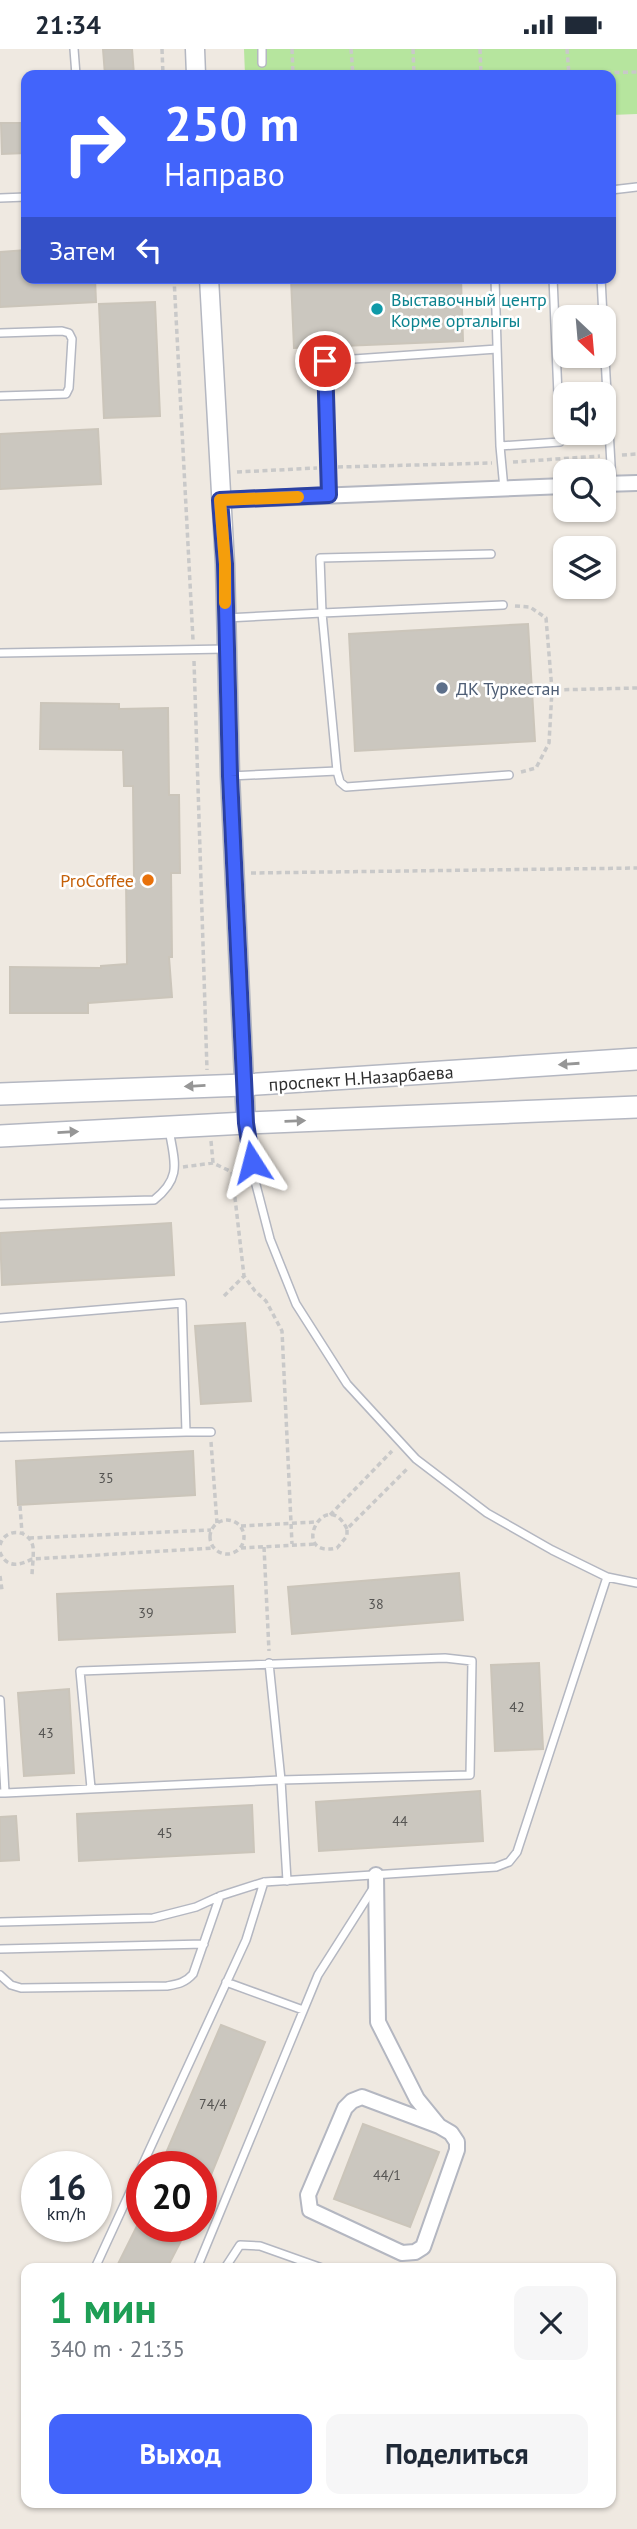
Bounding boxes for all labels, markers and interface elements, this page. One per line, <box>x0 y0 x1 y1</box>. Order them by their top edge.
text: 21:34 <box>35 8 101 41</box>
text: 250 m <box>164 91 299 155</box>
icon: right <box>49 98 140 189</box>
text: Направо <box>164 153 285 195</box>
icon: left <box>130 231 168 269</box>
text: Затем <box>49 234 116 267</box>
place label: Выставочный центр Корме орталыгы <box>391 288 547 332</box>
marker: Выставочный центр Корме орталыгы <box>369 301 385 317</box>
north arrow <box>553 305 616 367</box>
map controls <box>553 305 616 599</box>
pin <box>295 331 355 391</box>
icon: arrive <box>306 342 344 380</box>
button: sound <box>553 382 616 445</box>
button: search <box>553 459 616 522</box>
button: layers <box>553 536 616 599</box>
place label: ДК Туркестан <box>456 677 560 700</box>
marker: ДК Туркестан <box>434 680 450 696</box>
place label: ProCoffee <box>60 869 134 892</box>
marker: ProCoffee <box>140 872 156 888</box>
one-way arrow <box>558 1058 580 1069</box>
street label: проспект Н.Назарбаева <box>268 1060 454 1096</box>
one-way arrow <box>184 1080 206 1091</box>
one-way arrow <box>285 1115 307 1126</box>
position arrow <box>215 1125 289 1199</box>
one-way arrow <box>57 1126 79 1137</box>
house number: 35 <box>98 1469 114 1487</box>
house number: 38 <box>368 1595 384 1613</box>
house number: 39 <box>138 1604 154 1622</box>
house number: 42 <box>509 1698 525 1716</box>
house number: 43 <box>38 1724 54 1742</box>
house number: 44 <box>392 1812 408 1830</box>
house number: 45 <box>157 1824 173 1842</box>
house number: 74/4 <box>199 2095 227 2113</box>
speed limit sign: 20 <box>126 2151 217 2242</box>
text: 16 <box>47 2164 86 2210</box>
house number: 44/1 <box>373 2166 401 2184</box>
text: km/h <box>47 2202 86 2225</box>
text: 1 мин <box>49 2280 157 2335</box>
button: close <box>514 2286 588 2360</box>
text: 340 m · 21:35 <box>49 2334 185 2363</box>
button: Выход <box>49 2414 312 2494</box>
button: Поделиться <box>326 2414 588 2494</box>

